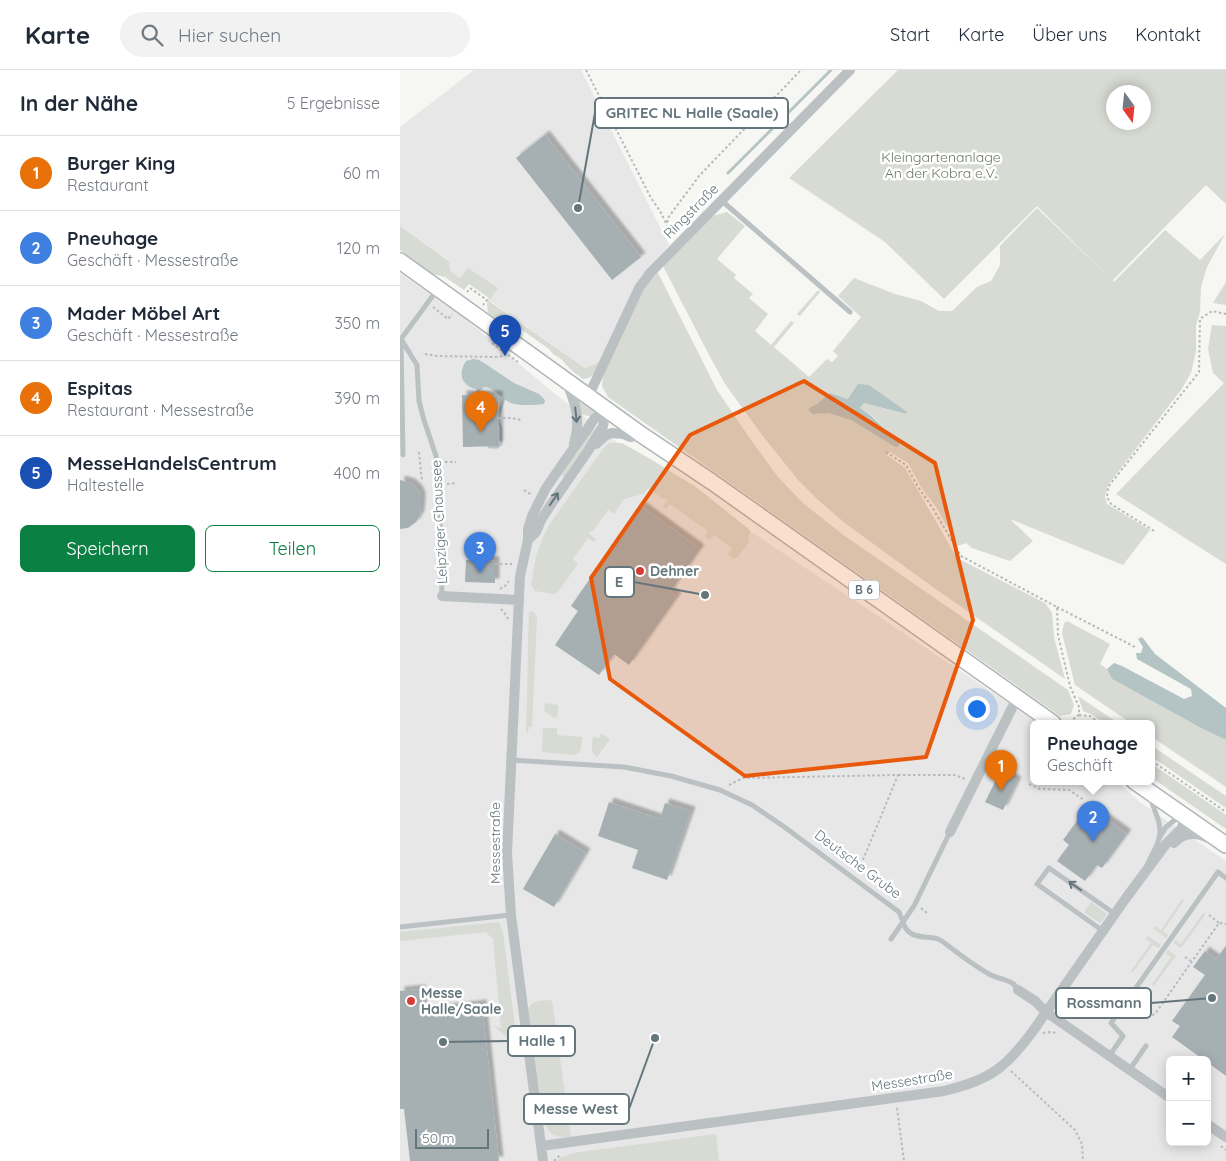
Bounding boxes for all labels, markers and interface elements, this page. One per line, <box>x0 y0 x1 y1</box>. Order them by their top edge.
search box <box>120 12 470 57</box>
text: Karte <box>25 20 90 50</box>
icon: search <box>138 21 166 49</box>
text: Hier suchen <box>178 23 281 47</box>
text: Start <box>890 23 930 46</box>
text: Karte <box>958 23 1004 46</box>
text: Über uns <box>1032 23 1107 46</box>
text: Kontakt <box>1135 23 1201 46</box>
north arrow <box>1106 85 1151 130</box>
text: In der Nähe <box>20 90 138 116</box>
text: 5 Ergebnisse <box>287 93 380 113</box>
callout: GRITEC NL Halle (Saale) <box>595 98 788 128</box>
text: GRITEC NL Halle (Saale) <box>606 103 778 122</box>
park label: Kleingartenanlage An der Kobra e.V. <box>881 148 1001 182</box>
text: Burger King <box>67 151 175 175</box>
text: 1 <box>33 163 39 183</box>
text: 60 m <box>343 163 380 183</box>
text: Restaurant <box>67 175 149 195</box>
street label: Ringstraße <box>660 180 722 242</box>
text: Pneuhage <box>67 226 158 250</box>
text: 2 <box>31 238 41 258</box>
text: 120 m <box>337 238 380 258</box>
text: Geschäft · Messestraße <box>67 250 238 270</box>
text: Mader Möbel Art <box>67 301 220 325</box>
text: 3 <box>32 313 40 333</box>
text: 350 m <box>334 313 380 333</box>
pin: 5 <box>489 315 521 356</box>
text: Geschäft · Messestraße <box>67 325 238 345</box>
text: Espitas <box>67 376 132 400</box>
text: 4 <box>31 388 41 408</box>
text: 390 m <box>334 388 380 408</box>
pin: 4 <box>465 391 497 432</box>
text: Restaurant · Messestraße <box>67 400 254 420</box>
one-way arrow <box>571 407 581 423</box>
text: MesseHandelsCentrum <box>67 451 277 475</box>
street label: Leipziger Chaussee <box>427 459 451 585</box>
text: 5 <box>31 463 41 483</box>
text: 400 m <box>334 463 380 483</box>
text: Haltestelle <box>67 475 144 495</box>
one-way arrow <box>549 493 559 507</box>
button: Speichern <box>20 525 195 572</box>
button: Teilen <box>205 525 380 572</box>
pin: 3 <box>464 532 496 573</box>
place label: Dehner <box>650 562 699 580</box>
marker: Dehner <box>634 565 646 577</box>
callout: E <box>605 567 634 597</box>
text: E <box>615 572 623 591</box>
road number: B 6 <box>849 580 879 600</box>
your location <box>964 696 990 722</box>
popup <box>1030 720 1155 785</box>
text: Pneuhage <box>1047 731 1138 755</box>
pin: 1 <box>985 750 1017 791</box>
text: Geschäft <box>1047 755 1113 775</box>
pin: 2 <box>1077 801 1109 842</box>
street label: Messestraße <box>486 802 504 884</box>
street label: Deutsche Grube <box>811 825 905 903</box>
one-way arrow <box>1068 881 1082 891</box>
place label: Messe Halle/Saale <box>421 984 501 1018</box>
callout: Rossmann <box>1056 988 1151 1018</box>
text: Rossmann <box>1066 993 1142 1012</box>
marker: Messe Halle/Saale <box>405 995 417 1007</box>
callout: Halle 1 <box>508 1026 575 1056</box>
text: Halle 1 <box>518 1031 566 1050</box>
map controls <box>1166 1056 1211 1146</box>
button: + <box>1166 1056 1211 1101</box>
street label: Messestraße <box>870 1065 954 1095</box>
callout: Messe West <box>524 1094 629 1124</box>
text: Messe West <box>534 1099 618 1118</box>
button: − <box>1166 1101 1211 1146</box>
scale bar <box>415 1126 489 1149</box>
text: 50 m <box>422 1129 455 1147</box>

